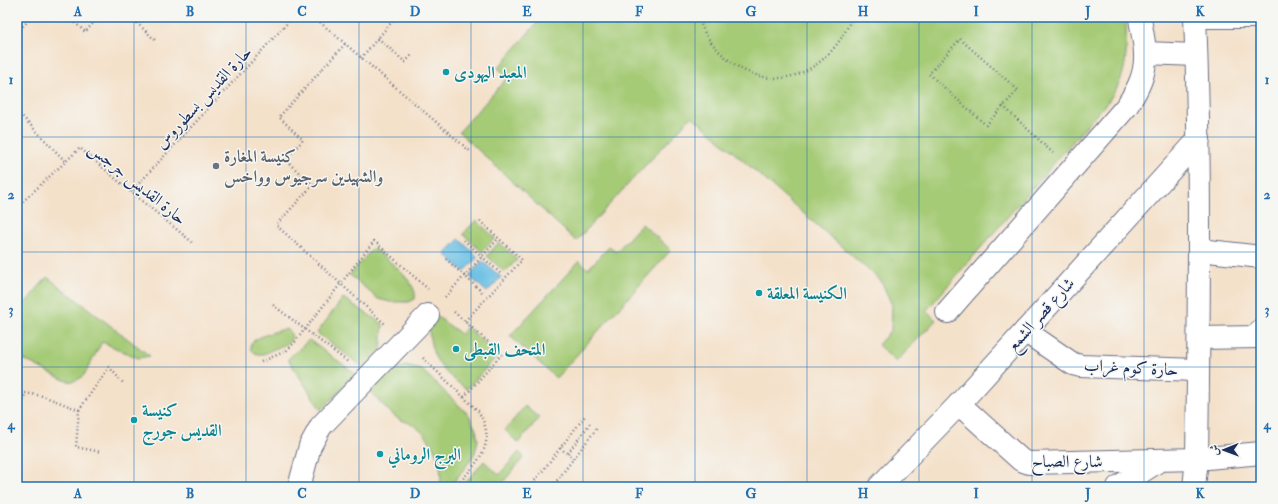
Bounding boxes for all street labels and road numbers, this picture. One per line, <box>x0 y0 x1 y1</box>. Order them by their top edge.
street label: حارة القديس بسطوروس <box>150 41 257 154</box>
street label: حارة القديس جرجس <box>84 137 191 230</box>
street label: شارع قصر الشمع <box>1002 273 1083 359</box>
street label: حارة كوم غراب <box>1083 355 1179 384</box>
street label: شارع الصباح <box>1031 451 1103 476</box>

